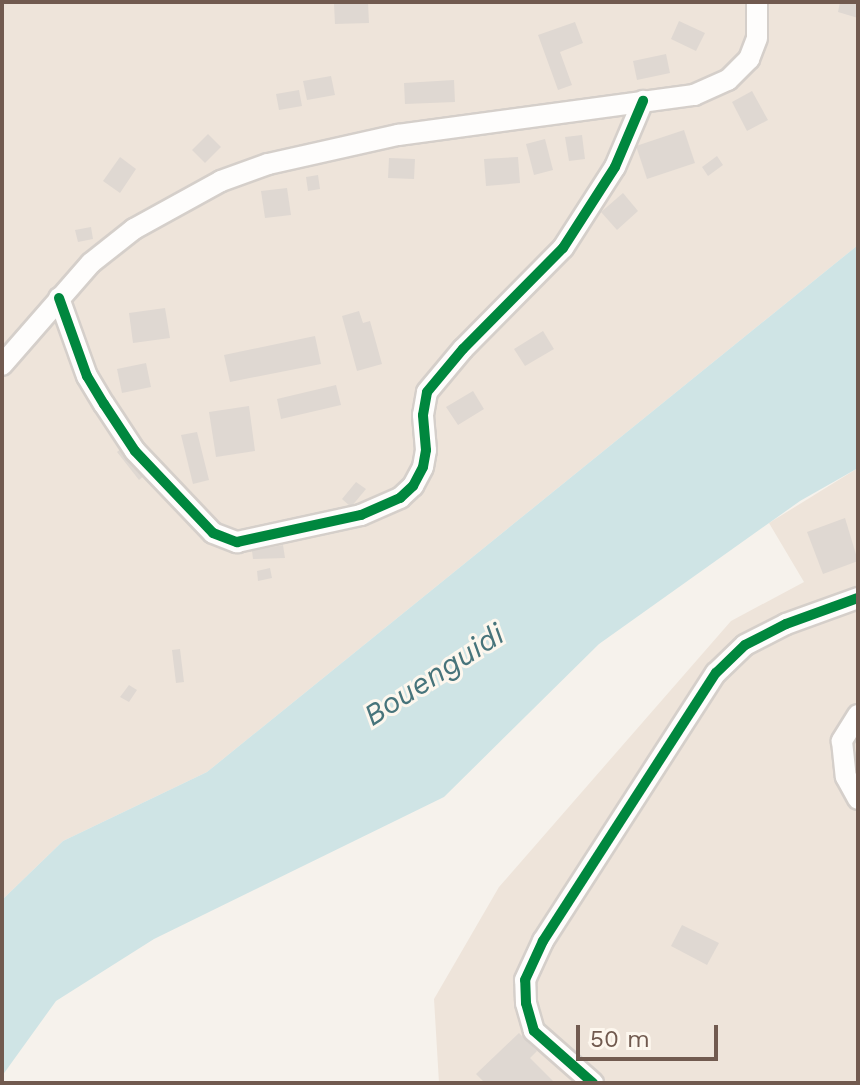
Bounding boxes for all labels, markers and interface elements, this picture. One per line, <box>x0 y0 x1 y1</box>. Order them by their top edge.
water label: Bouenguidi <box>357 616 511 734</box>
scale bar <box>580 1009 722 1059</box>
text: 50 m <box>590 1025 650 1053</box>

